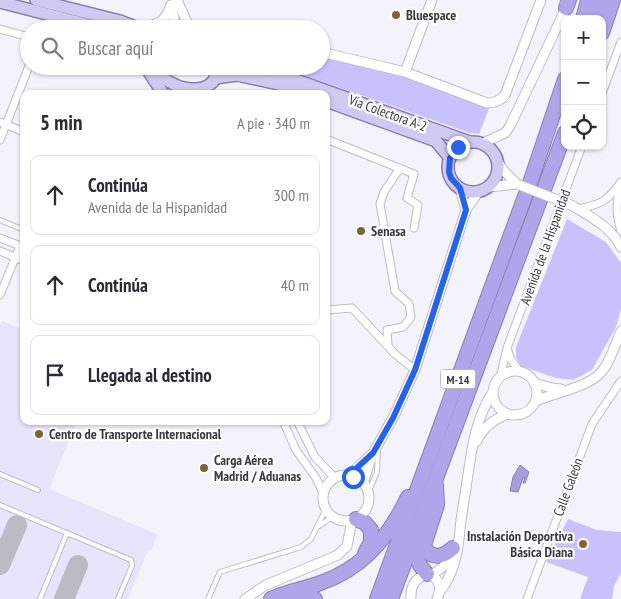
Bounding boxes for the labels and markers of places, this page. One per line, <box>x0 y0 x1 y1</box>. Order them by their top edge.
place label: Bluespace <box>406 6 456 24</box>
marker: Bluespace <box>390 9 402 21</box>
place label: Senasa <box>371 222 406 240</box>
marker: Senasa <box>355 225 367 237</box>
place label: Centro de Transporte Internacional <box>49 425 222 443</box>
marker: Centro de Transporte Internacional <box>33 428 45 440</box>
place label: Carga Aérea Madrid / Aduanas <box>214 451 301 485</box>
marker: Carga Aérea Madrid / Aduanas <box>198 462 210 474</box>
place label: Instalación Deportiva Básica Diana <box>467 527 573 561</box>
marker: Instalación Deportiva Básica Diana <box>577 538 589 550</box>

